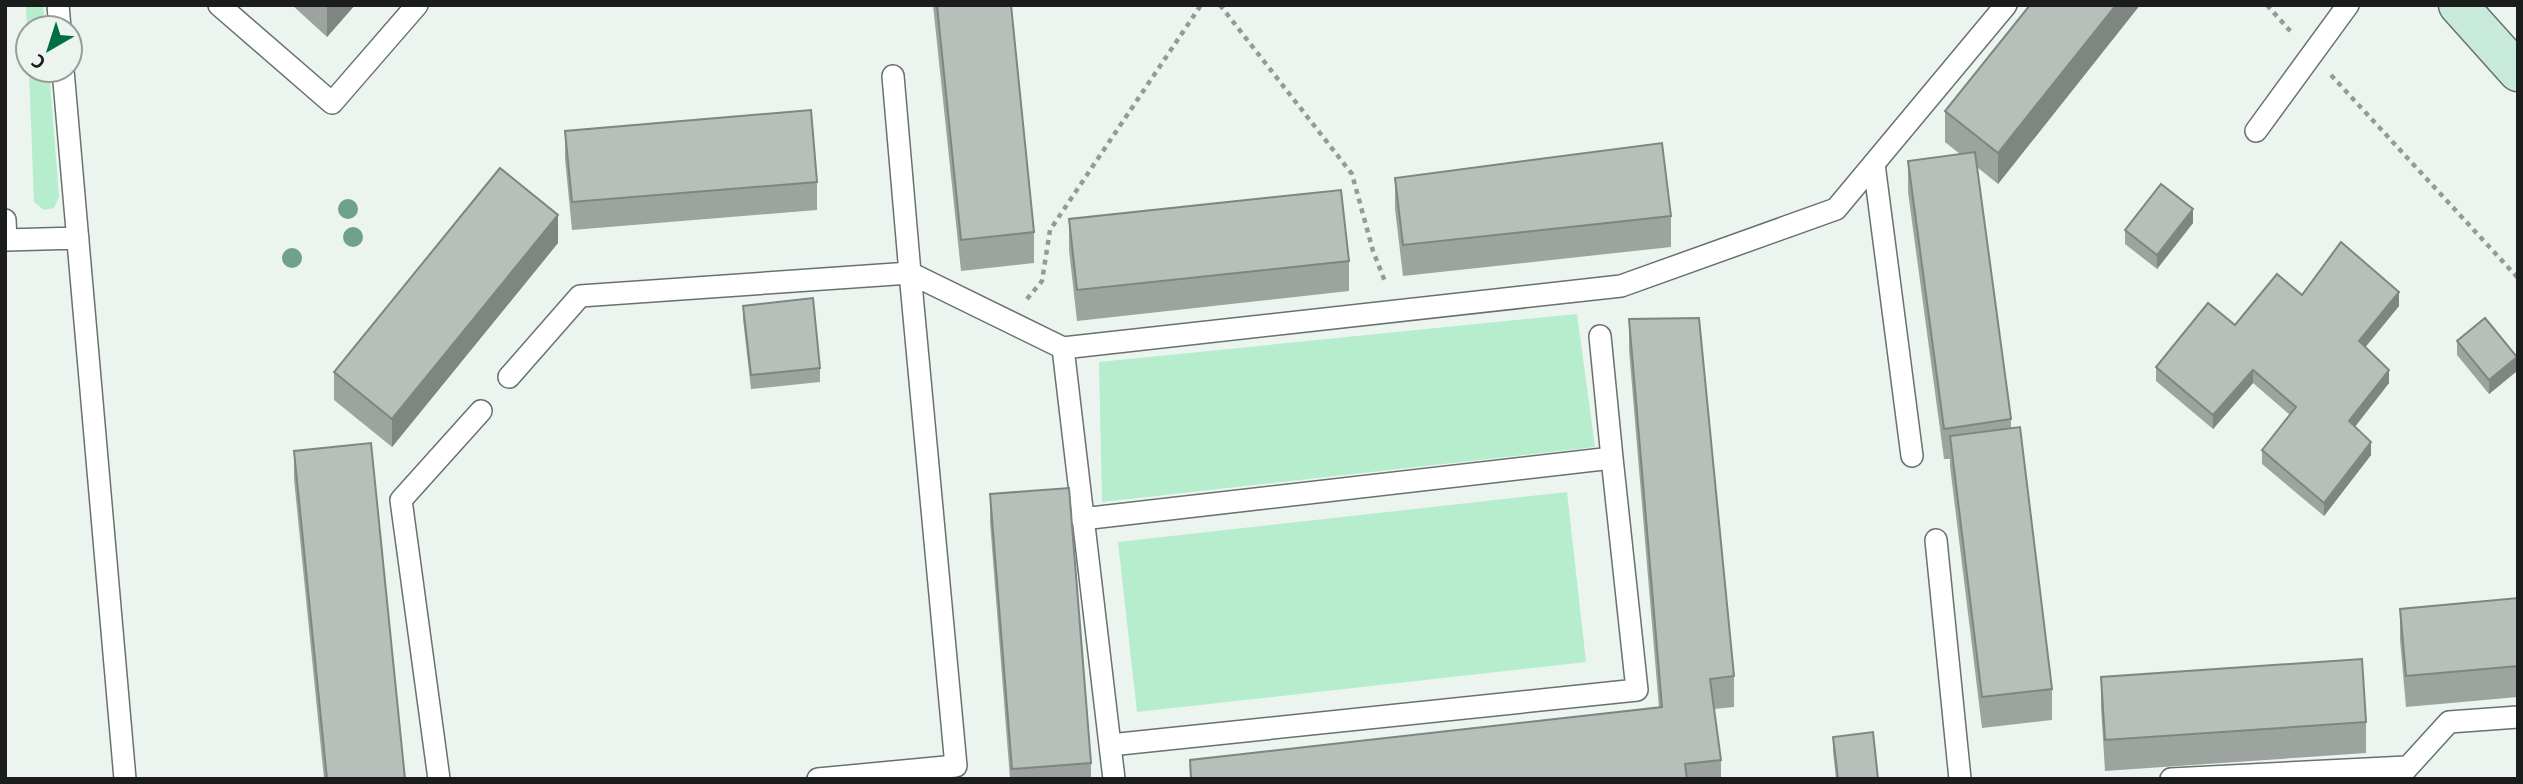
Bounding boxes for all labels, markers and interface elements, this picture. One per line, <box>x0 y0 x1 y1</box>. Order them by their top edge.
north arrow <box>14 14 84 84</box>
text: С <box>26 49 50 75</box>

